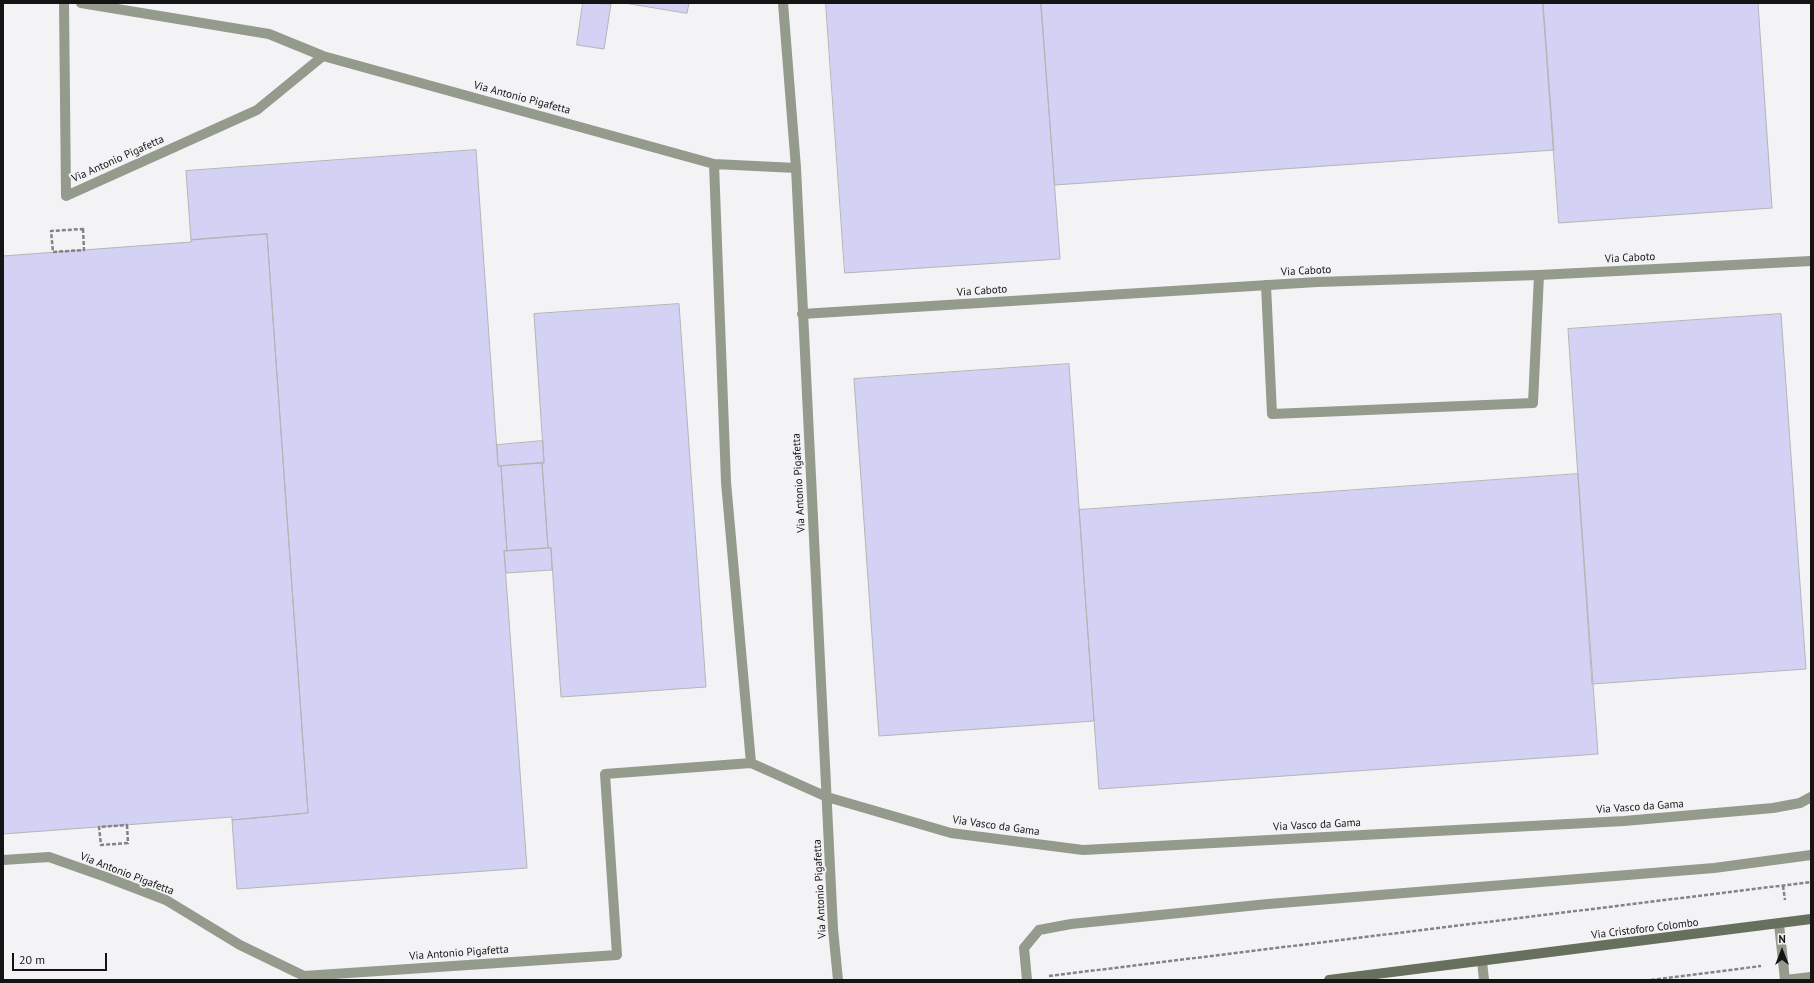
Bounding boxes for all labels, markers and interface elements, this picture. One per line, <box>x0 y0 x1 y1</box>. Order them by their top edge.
street label: Via Antonio Pigafetta <box>472 79 572 117</box>
street label: Via Antonio Pigafetta <box>70 133 166 185</box>
street label: Via Caboto <box>1604 250 1656 266</box>
street label: Via Caboto <box>1280 263 1332 279</box>
street label: Via Caboto <box>956 283 1008 299</box>
street label: Via Antonio Pigafetta <box>790 433 808 533</box>
street label: Via Vasco da Gama <box>1596 797 1684 817</box>
street label: Via Vasco da Gama <box>952 813 1040 839</box>
street label: Via Vasco da Gama <box>1273 816 1361 834</box>
street label: Via Antonio Pigafetta <box>811 839 829 939</box>
street label: Via Antonio Pigafetta <box>78 850 176 898</box>
street label: Via Cristoforo Colombo <box>1591 916 1699 942</box>
north arrow <box>1762 931 1802 971</box>
text: N <box>1778 932 1786 946</box>
street label: Via Antonio Pigafetta <box>409 943 509 963</box>
scale bar <box>14 945 109 971</box>
text: 20 m <box>19 952 45 967</box>

